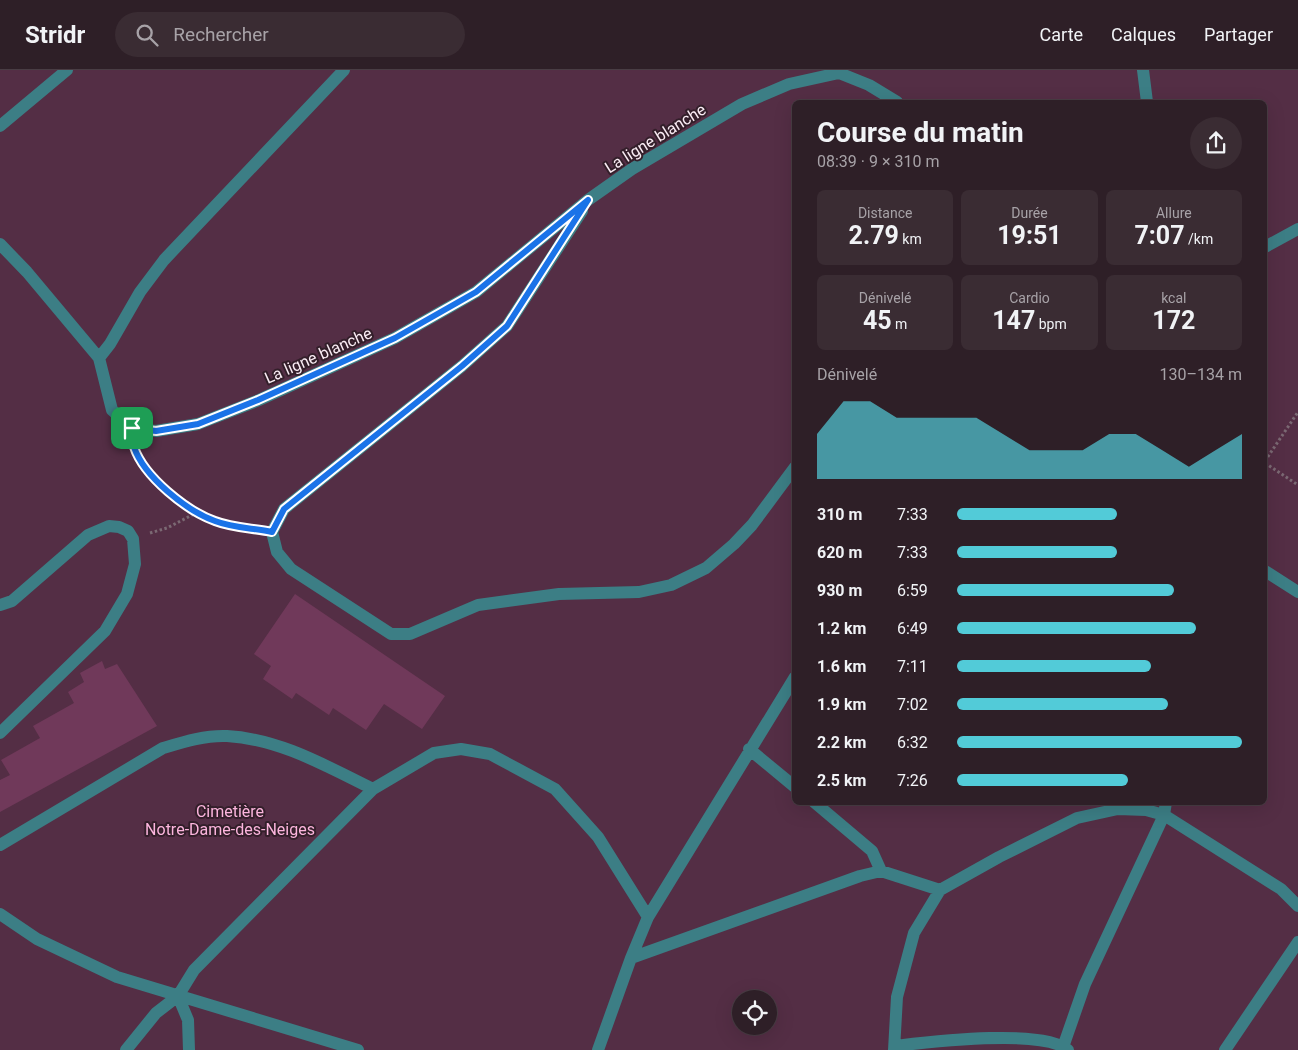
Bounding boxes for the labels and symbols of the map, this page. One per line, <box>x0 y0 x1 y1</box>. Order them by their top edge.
street label: La ligne blanche <box>601 100 709 177</box>
street label: La ligne blanche <box>262 323 375 388</box>
pin <box>111 407 153 449</box>
park label: Cimetière Notre-Dame-des-Neiges <box>145 802 315 839</box>

